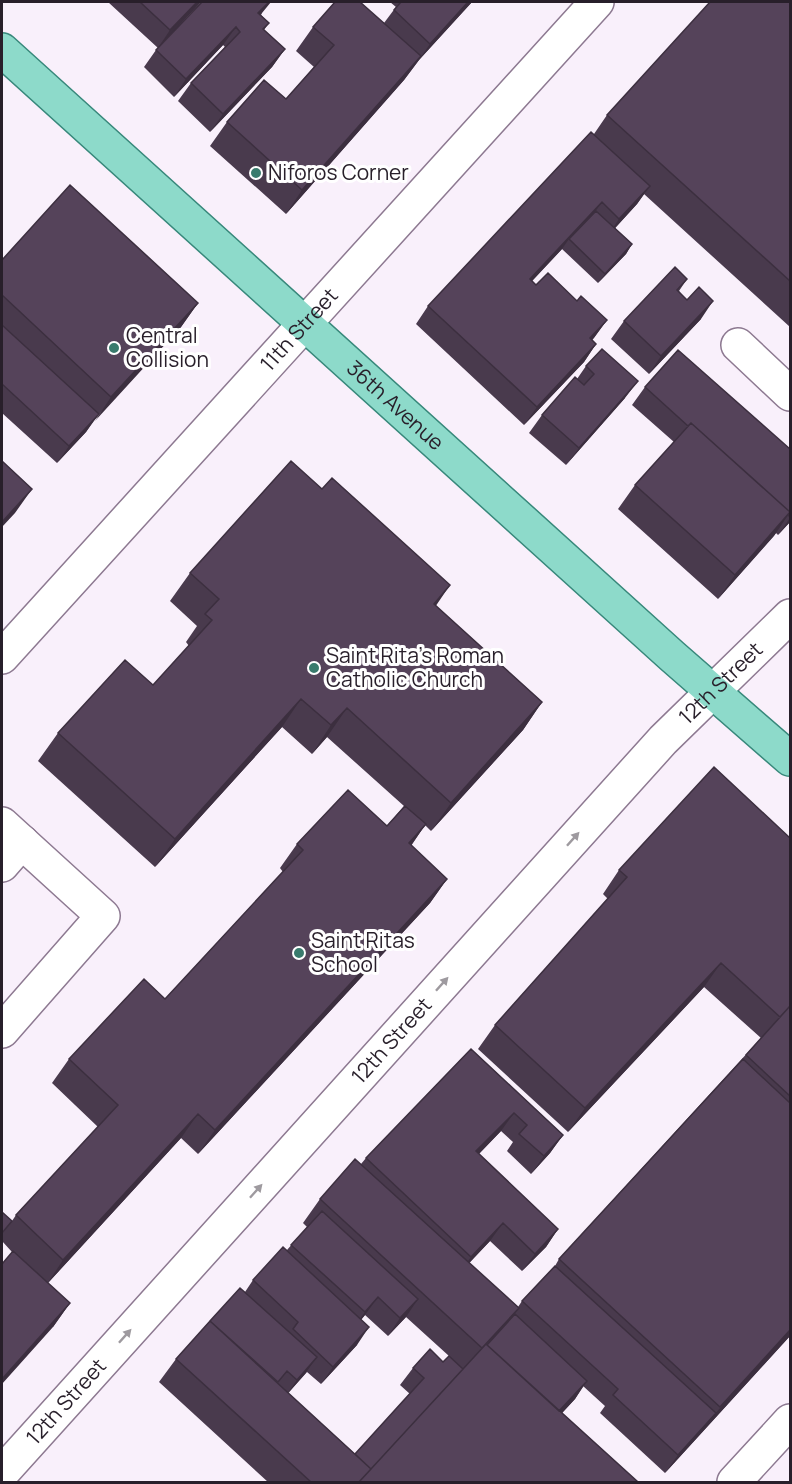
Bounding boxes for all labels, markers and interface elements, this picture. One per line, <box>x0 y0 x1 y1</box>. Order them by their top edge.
place label: Niforos Corner <box>268 158 409 186</box>
marker: Niforos Corner <box>249 166 263 180</box>
street label: 11th Street <box>253 282 344 377</box>
place label: Central Collision <box>126 321 209 373</box>
marker: Central Collision <box>107 341 121 355</box>
street label: 36th Avenue <box>341 354 450 456</box>
street label: 12th Street <box>672 635 768 730</box>
place label: Saint Rita's Roman Catholic Church <box>326 641 504 693</box>
marker: Saint Rita's Roman Catholic Church <box>307 661 321 675</box>
one-way arrow <box>566 832 579 847</box>
place label: Saint Ritas School <box>311 926 415 978</box>
marker: Saint Ritas School <box>292 946 306 960</box>
one-way arrow <box>435 977 449 991</box>
street label: 12th Street <box>345 991 437 1089</box>
one-way arrow <box>249 1184 262 1199</box>
one-way arrow <box>118 1329 131 1344</box>
street label: 12th Street <box>19 1352 112 1450</box>

